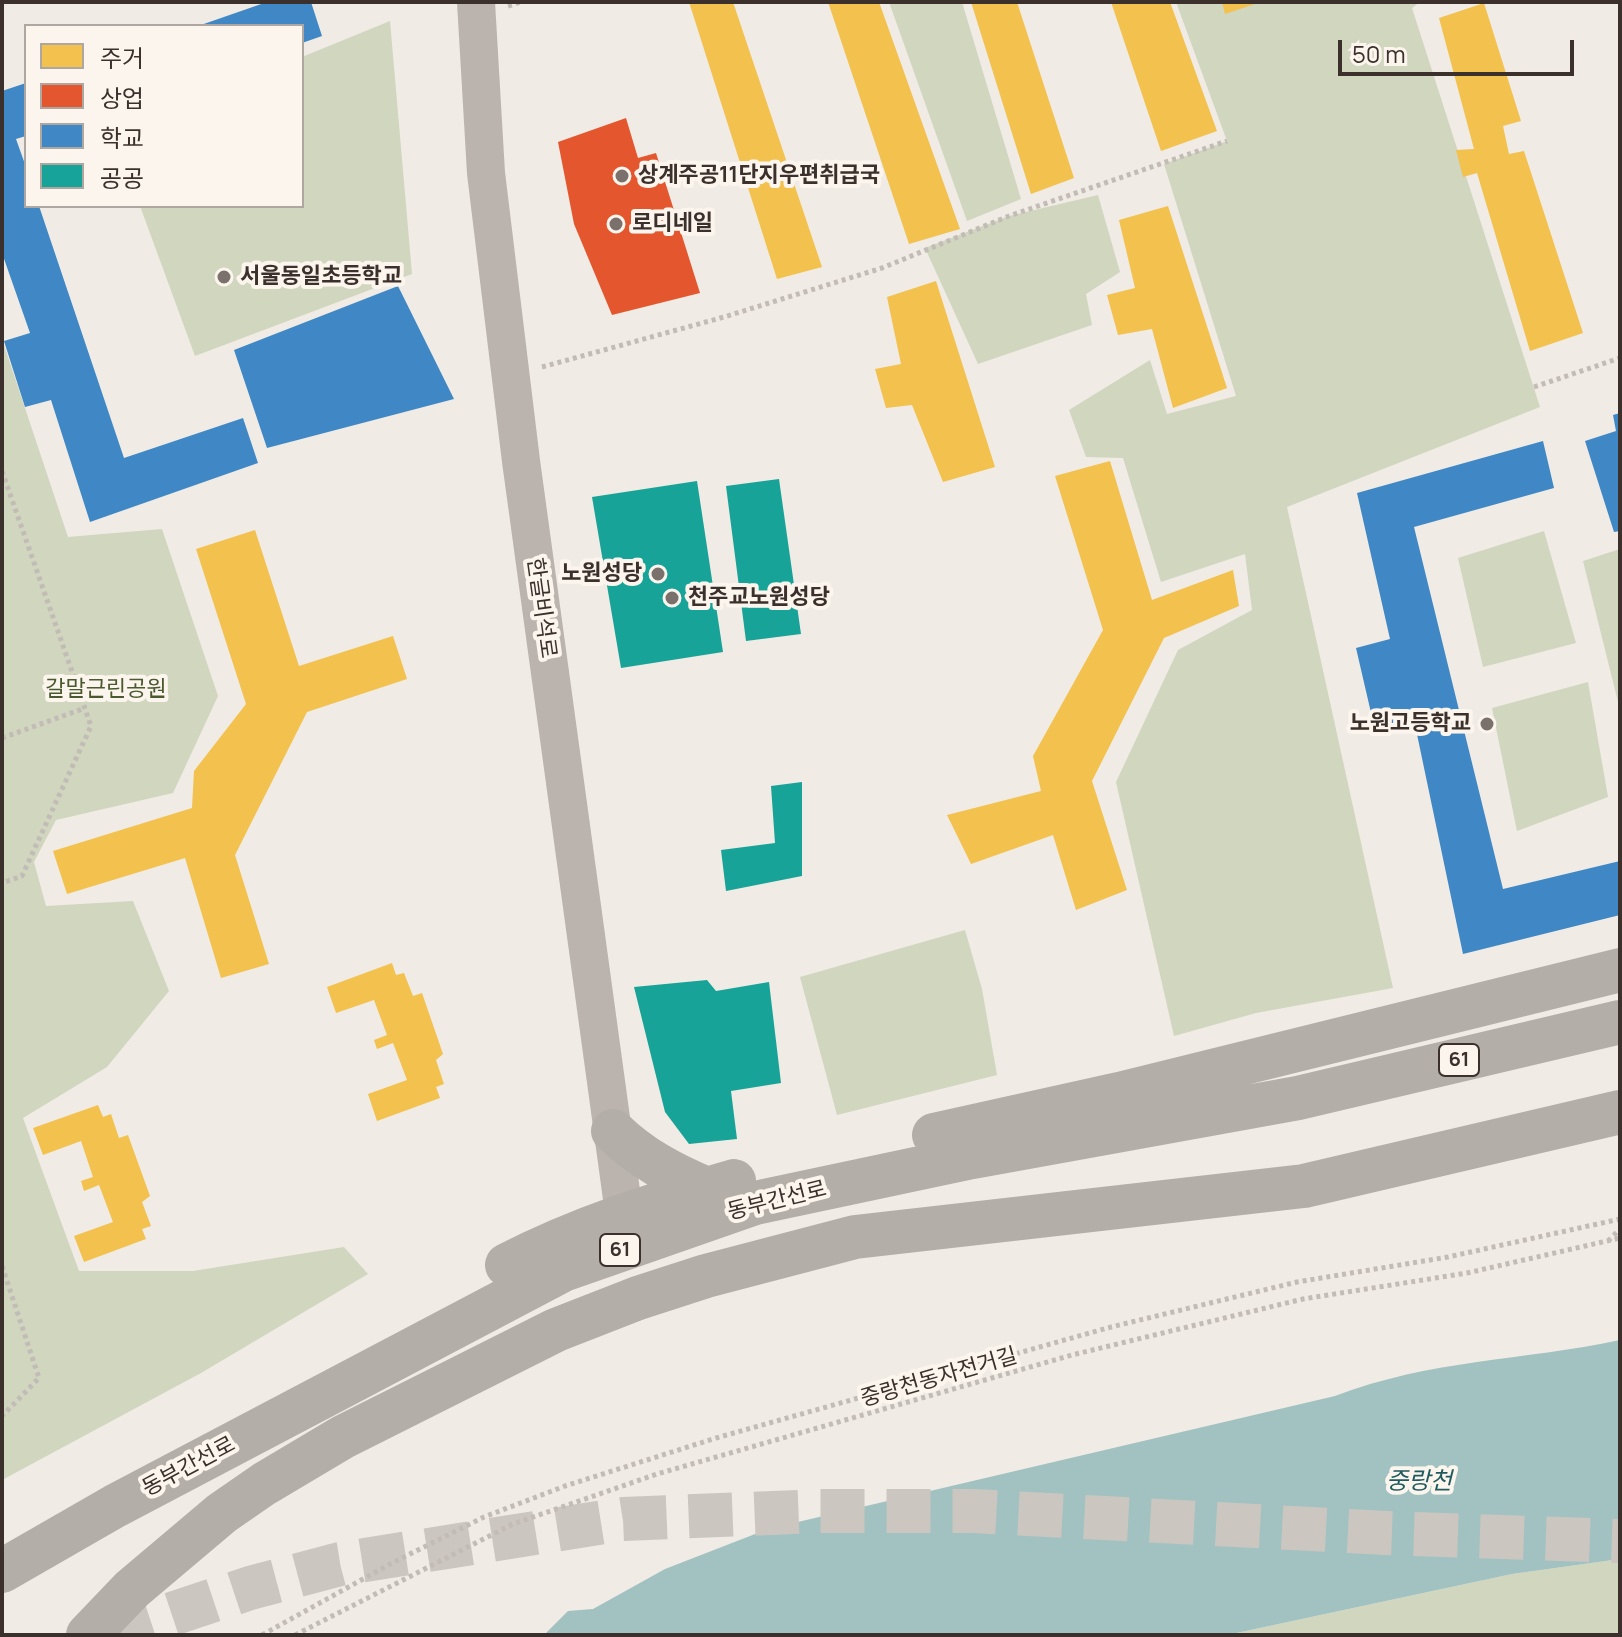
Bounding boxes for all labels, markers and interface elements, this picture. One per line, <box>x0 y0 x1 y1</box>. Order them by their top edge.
legend <box>24 24 304 208</box>
scale bar <box>1342 24 1578 74</box>
text: 50 m <box>1352 37 1406 70</box>
text: 주거 <box>100 41 144 74</box>
text: 상업 <box>100 81 144 114</box>
text: 학교 <box>100 121 144 154</box>
text: 공공 <box>100 161 144 194</box>
place label: 상계주공11단지우편취급국 <box>638 163 880 189</box>
marker: 상계주공11단지우편취급국 <box>613 167 631 185</box>
place label: 로디네일 <box>632 211 713 237</box>
marker: 로디네일 <box>607 215 625 233</box>
place label: 서울동일초등학교 <box>240 264 402 290</box>
marker: 서울동일초등학교 <box>215 268 233 286</box>
street label: 한글비석로 <box>521 556 561 660</box>
place label: 노원성당 <box>561 561 642 587</box>
marker: 노원성당 <box>649 565 667 583</box>
place label: 천주교노원성당 <box>688 585 830 611</box>
marker: 천주교노원성당 <box>663 589 681 607</box>
park label: 갈말근린공원 <box>45 677 167 703</box>
place label: 노원고등학교 <box>1350 711 1471 737</box>
marker: 노원고등학교 <box>1478 715 1496 733</box>
road number: 61 <box>1439 1044 1479 1076</box>
street label: 동부간선로 <box>725 1176 829 1226</box>
road number: 61 <box>600 1234 640 1266</box>
street label: 중랑천동자전거길 <box>858 1343 1020 1413</box>
street label: 동부간선로 <box>138 1432 240 1502</box>
water label: 중랑천 <box>1386 1468 1452 1496</box>

